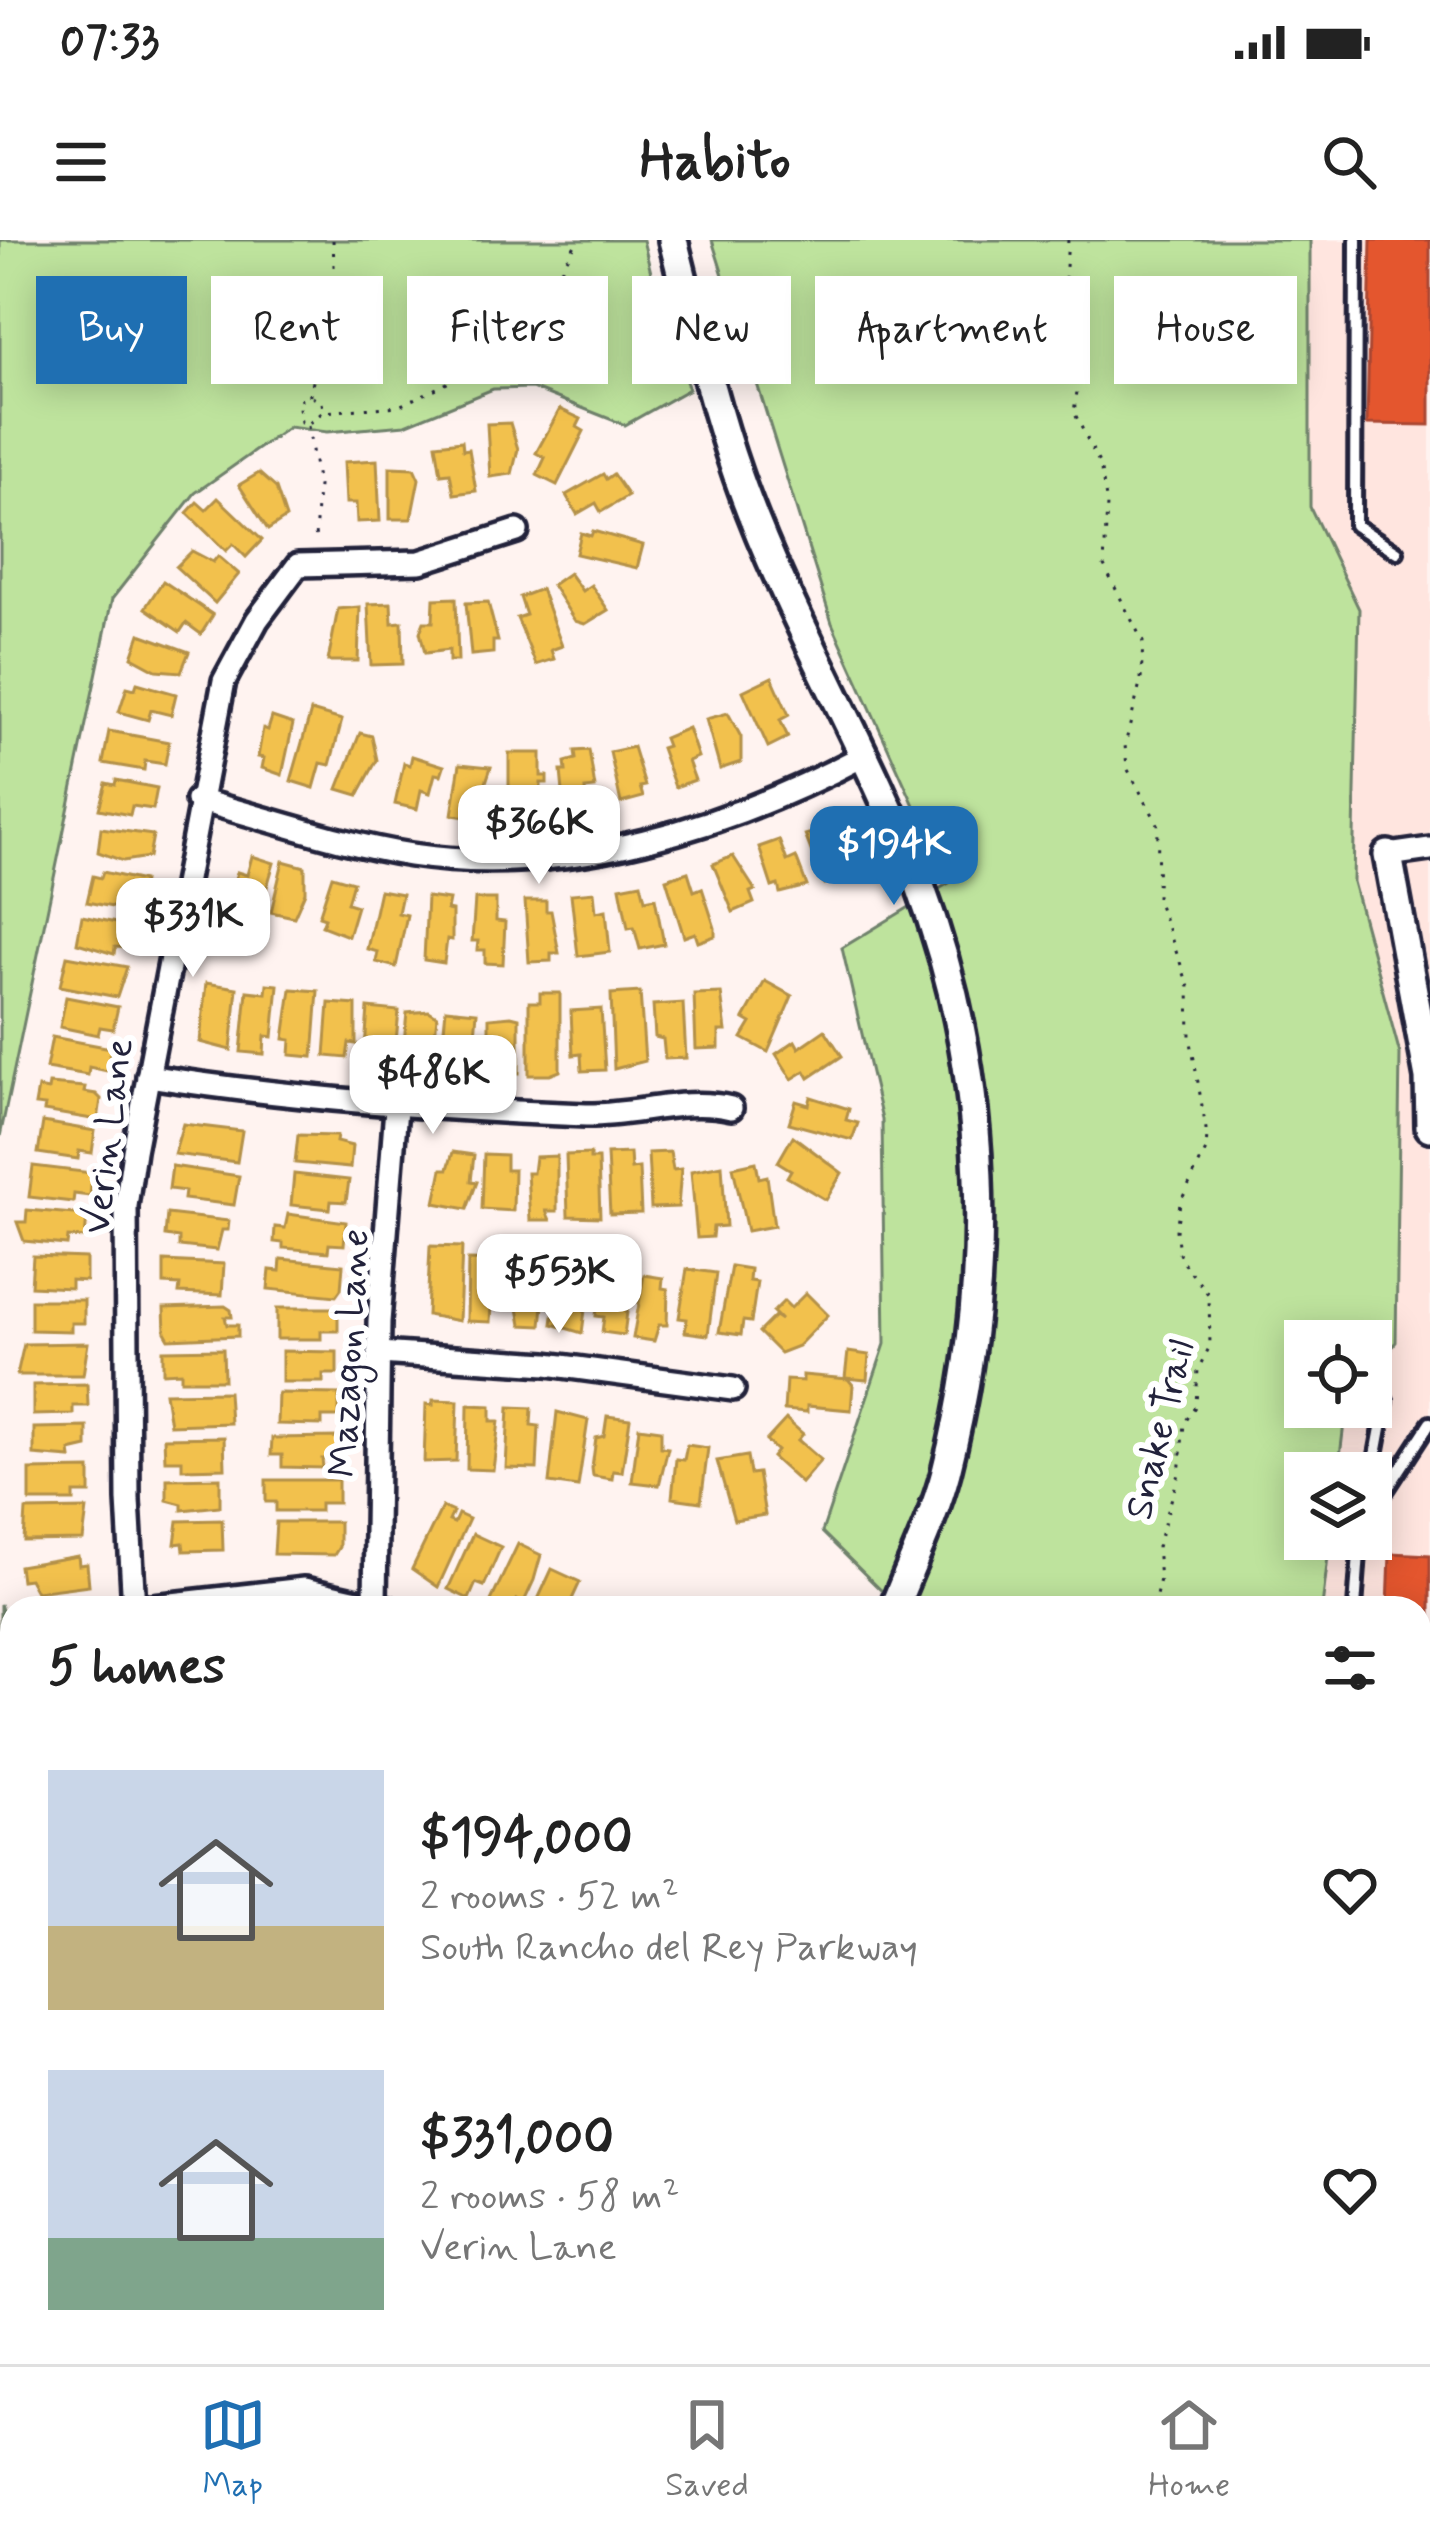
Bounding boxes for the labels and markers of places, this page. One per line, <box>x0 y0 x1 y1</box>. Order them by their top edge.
pin: $366K <box>455 785 623 887</box>
pin: $194K <box>810 806 978 908</box>
pin: $331K <box>109 878 277 980</box>
pin: $486K <box>349 1035 517 1137</box>
pin: $553K <box>475 1234 643 1336</box>

